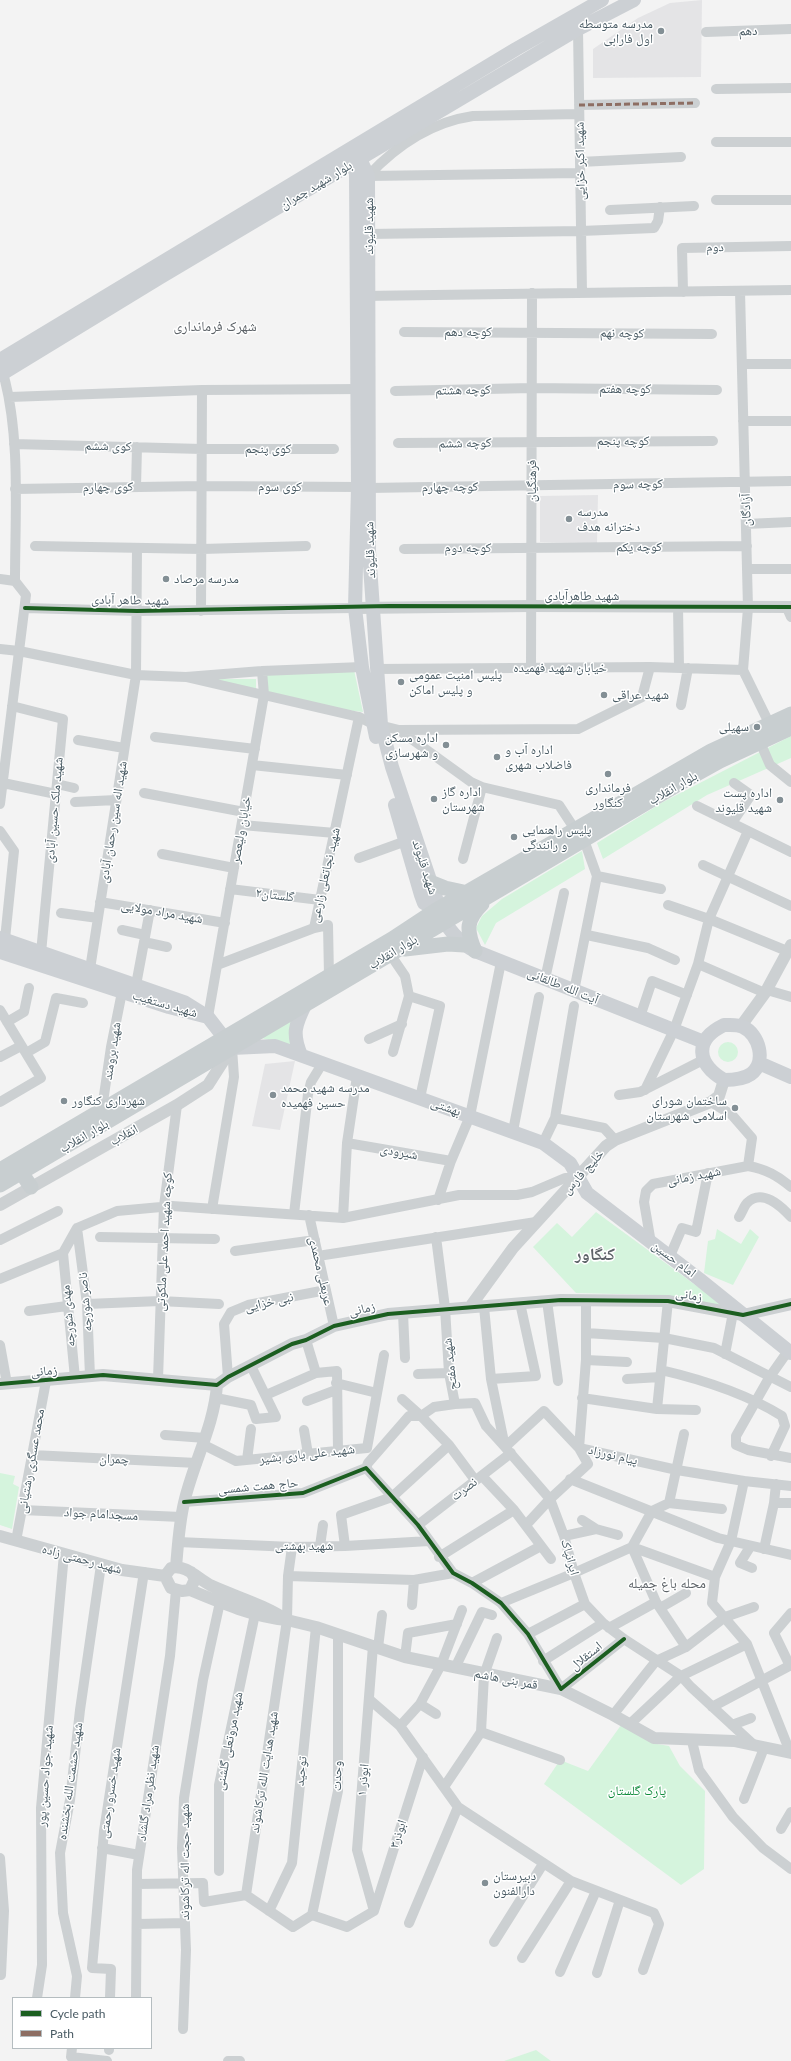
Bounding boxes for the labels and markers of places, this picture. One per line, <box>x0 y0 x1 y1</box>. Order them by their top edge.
place label: مدرسه متوسطه اول فارابی <box>579 16 653 47</box>
marker: مدرسه متوسطه اول فارابی <box>656 26 666 36</box>
place label: مدرسه دخترانه هدف <box>577 504 640 535</box>
marker: مدرسه دخترانه هدف <box>564 514 574 524</box>
place label: مدرسه مرصاد <box>174 571 239 587</box>
marker: مدرسه مرصاد <box>161 574 171 584</box>
place label: پلیس امنیت عمومی و پلیس اماکن <box>409 667 502 698</box>
marker: پلیس امنیت عمومی و پلیس اماکن <box>396 677 406 687</box>
place label: شهید عراقی <box>612 687 669 703</box>
marker: شهید عراقی <box>599 690 609 700</box>
place label: سهیلی <box>719 719 749 735</box>
marker: سهیلی <box>752 722 762 732</box>
place label: اداره مسکن و شهرسازی <box>385 730 438 761</box>
marker: اداره مسکن و شهرسازی <box>441 740 451 750</box>
place label: اداره آب و فاضلاب شهری <box>505 742 572 773</box>
marker: اداره آب و فاضلاب شهری <box>492 752 502 762</box>
marker: فرمانداری کنگاور <box>603 769 613 779</box>
place label: فرمانداری کنگاور <box>585 780 631 811</box>
place label: اداره گاز شهرستان <box>442 784 485 815</box>
place label: اداره پست شهید قلیوند <box>715 785 772 816</box>
marker: اداره گاز شهرستان <box>429 794 439 804</box>
marker: اداره پست شهید قلیوند <box>775 795 785 805</box>
place label: پلیس راهنمایی و رانندگی <box>522 822 591 853</box>
marker: پلیس راهنمایی و رانندگی <box>509 832 519 842</box>
place label: مدرسه شهید محمد حسین فهمیده <box>281 1080 370 1111</box>
marker: مدرسه شهید محمد حسین فهمیده <box>268 1090 278 1100</box>
place label: شهرداری کنگاور <box>72 1093 145 1109</box>
place label: ساختمان شورای اسلامی شهرستان <box>646 1093 727 1124</box>
marker: شهرداری کنگاور <box>59 1096 69 1106</box>
marker: ساختمان شورای اسلامی شهرستان <box>730 1103 740 1113</box>
place label: دبیرستان دارالفنون <box>493 1868 536 1899</box>
marker: دبیرستان دارالفنون <box>480 1878 490 1888</box>

